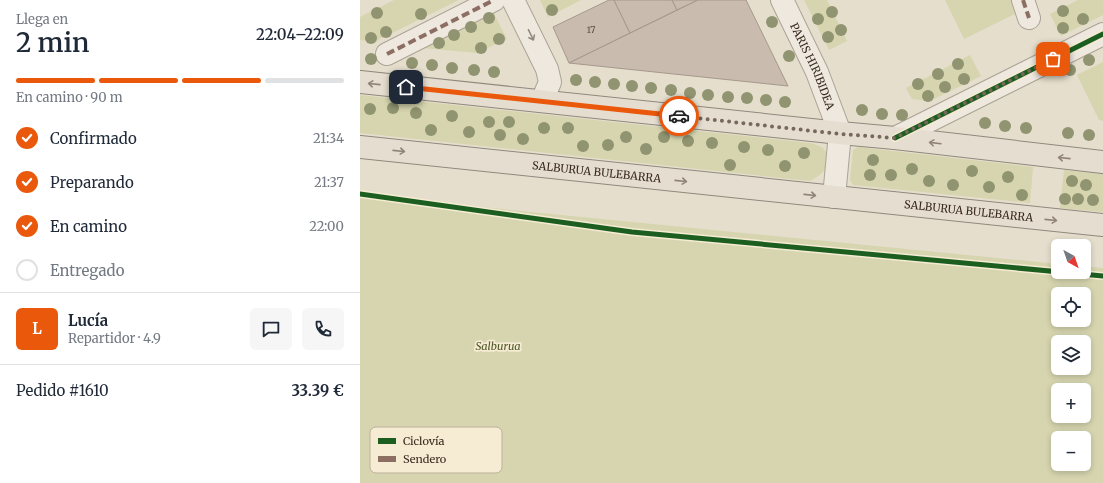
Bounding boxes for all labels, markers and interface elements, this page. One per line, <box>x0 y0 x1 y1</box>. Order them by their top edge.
text: Llega en <box>16 11 68 28</box>
street label: PARIS HIRIBIDEA <box>787 20 838 112</box>
house number: 17 <box>587 24 595 35</box>
text: 22:04–22:09 <box>256 25 344 44</box>
text: 2 min <box>16 26 89 59</box>
one-way arrow <box>527 29 535 41</box>
pin <box>1036 42 1070 76</box>
icon: bag <box>1042 48 1064 70</box>
pin <box>389 70 423 104</box>
icon: home <box>395 76 417 98</box>
one-way arrow <box>368 80 381 87</box>
text: En camino · 90 m <box>16 89 123 106</box>
courier <box>659 96 699 136</box>
icon: car <box>668 105 690 127</box>
icon: check <box>16 127 38 149</box>
text: Confirmado <box>50 129 137 148</box>
text: 21:34 <box>313 130 344 147</box>
one-way arrow <box>929 139 942 147</box>
one-way arrow <box>392 147 405 155</box>
one-way arrow <box>1058 154 1071 161</box>
street label: SALBURUA BULEBARRA <box>531 158 662 186</box>
icon: check <box>16 171 38 193</box>
text: Preparando <box>50 173 134 192</box>
text: 21:37 <box>314 174 344 191</box>
one-way arrow <box>674 177 687 185</box>
one-way arrow <box>804 191 817 198</box>
street label: SALBURUA BULEBARRA <box>903 197 1034 225</box>
icon: check <box>16 215 38 237</box>
one-way arrow <box>1044 216 1057 223</box>
text: En camino <box>50 217 127 236</box>
text: 22:00 <box>309 218 344 235</box>
north arrow <box>1051 239 1091 279</box>
map controls <box>1051 239 1091 471</box>
text: Entregado <box>50 261 124 280</box>
button: locate <box>1051 287 1091 327</box>
button: chat <box>250 308 292 350</box>
button: phone <box>302 308 344 350</box>
text: Lucía <box>68 311 108 330</box>
text: L <box>32 319 42 338</box>
text: Repartidor · 4.9 <box>68 330 161 347</box>
button: layers <box>1051 335 1091 375</box>
park label: Salburua <box>475 339 521 353</box>
text: Pedido #1610 <box>16 381 109 400</box>
text: 33.39 € <box>291 381 344 400</box>
button: + <box>1051 383 1091 423</box>
legend <box>370 427 502 473</box>
button: − <box>1051 431 1091 471</box>
text: Ciclovía <box>403 434 445 448</box>
text: Sendero <box>403 452 447 466</box>

